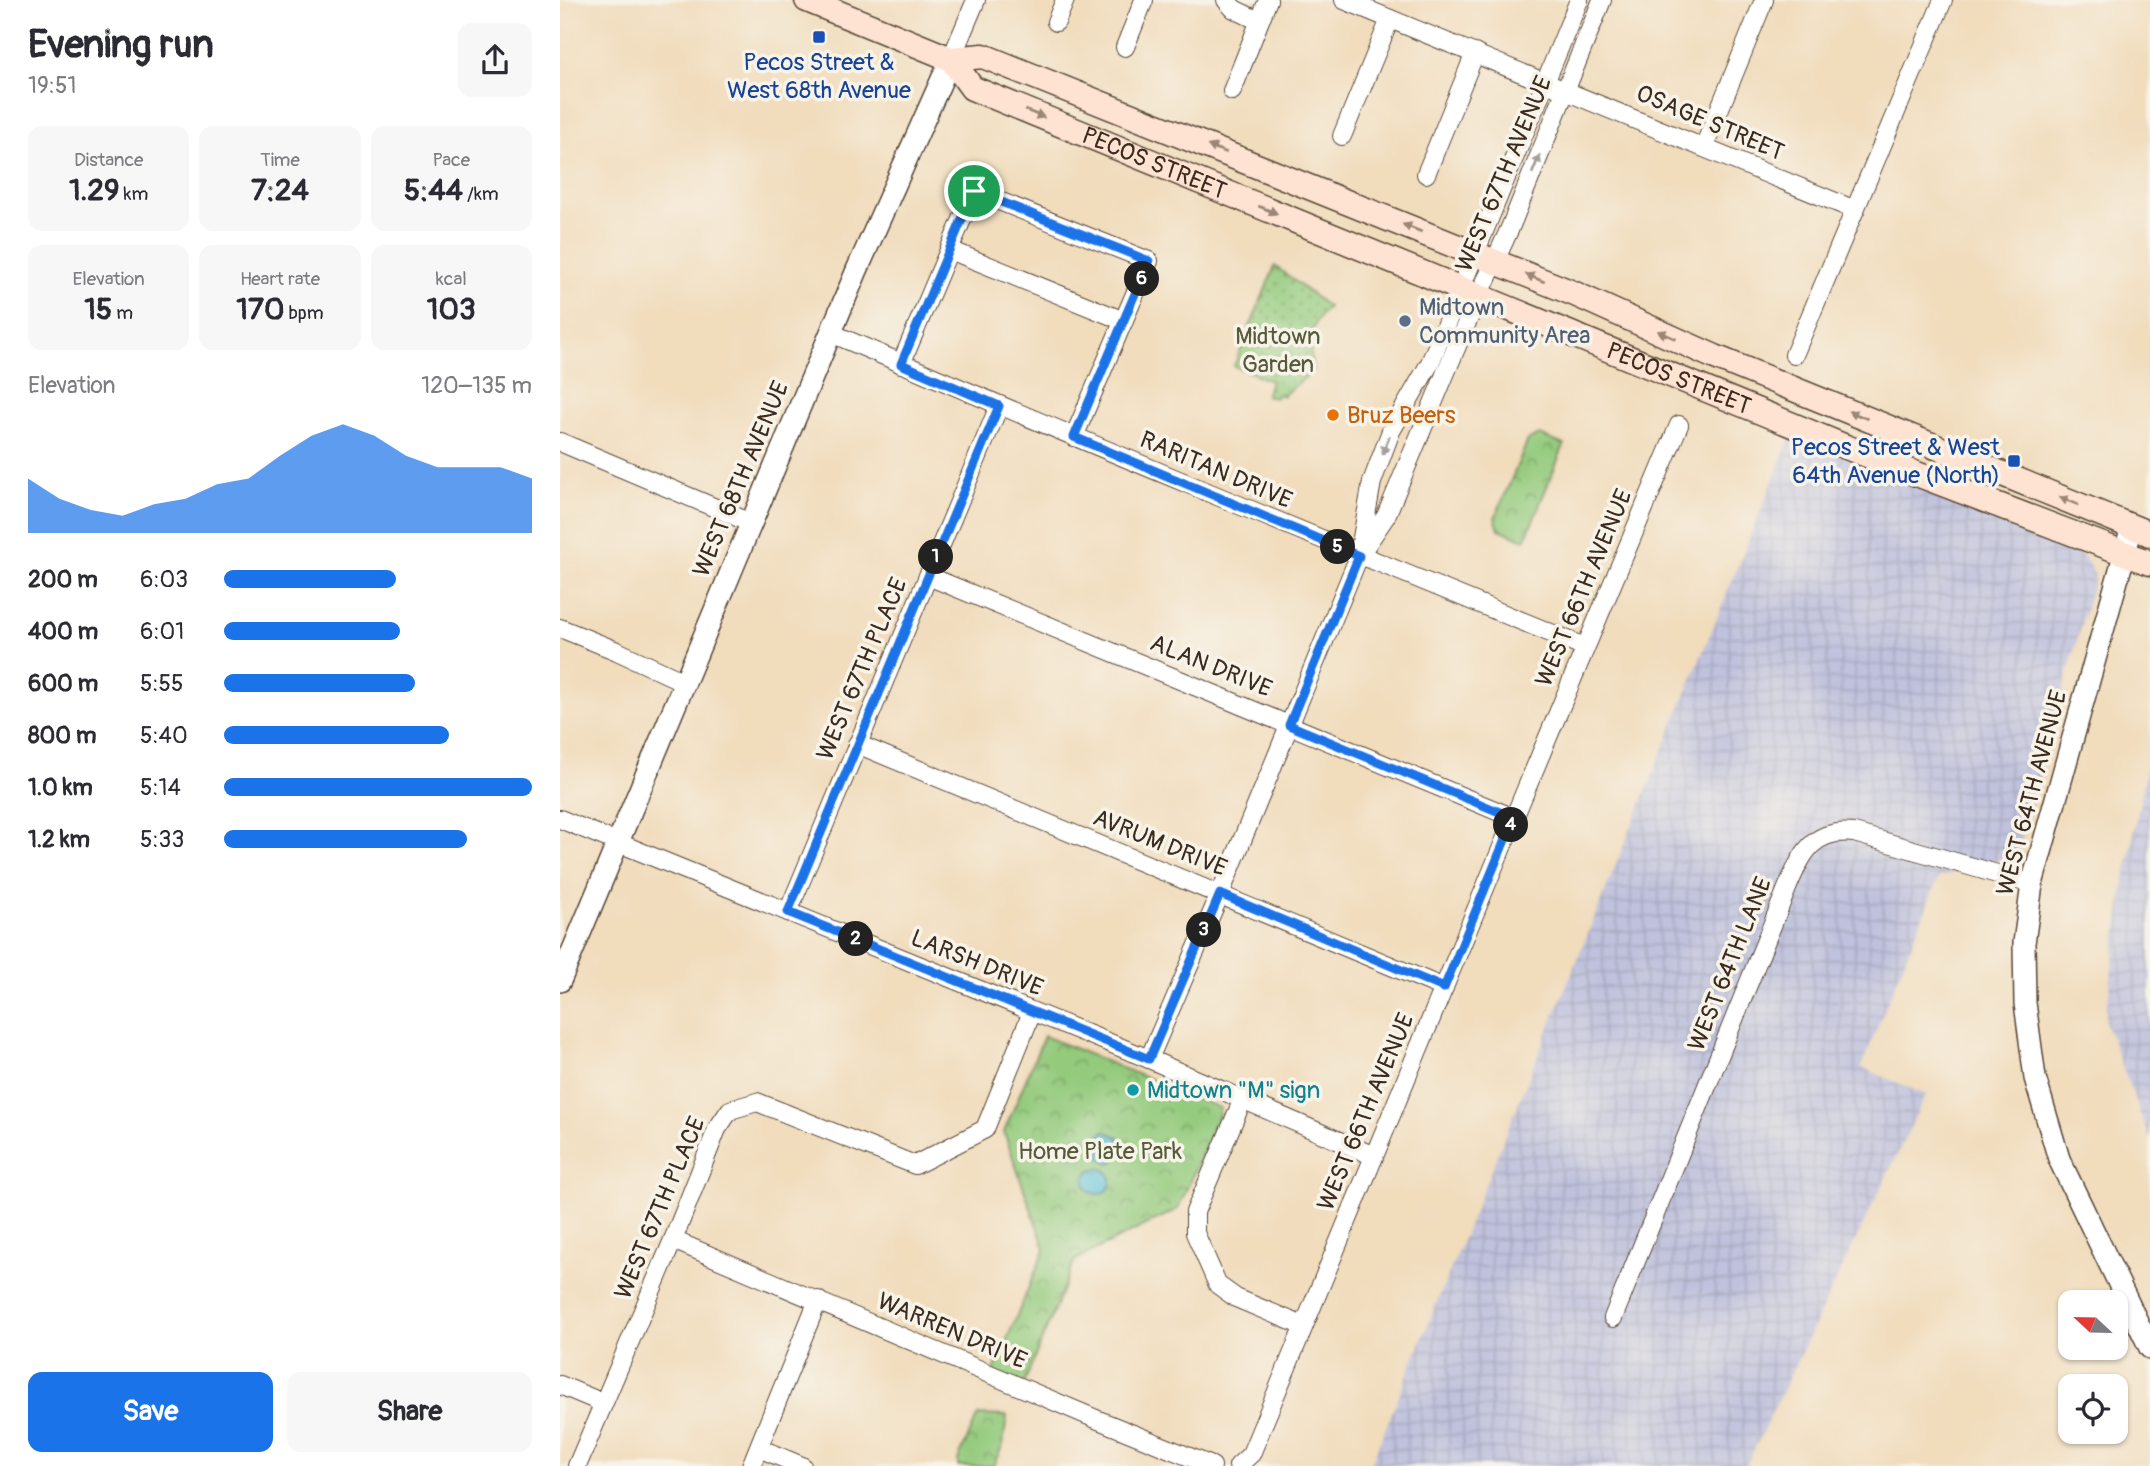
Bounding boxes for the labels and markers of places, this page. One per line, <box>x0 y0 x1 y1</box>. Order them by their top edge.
marker: Pecos Street & West 68th Avenue <box>811 29 827 45</box>
place label: Pecos Street & West 68th Avenue <box>727 48 911 105</box>
pin <box>944 161 1004 221</box>
pin: 6 <box>1124 262 1160 296</box>
place label: Midtown Community Area <box>1419 293 1590 350</box>
marker: Midtown Community Area <box>1397 313 1413 329</box>
place label: Bruz Beers <box>1347 401 1456 430</box>
marker: Bruz Beers <box>1325 407 1341 423</box>
place label: Pecos Street & West 64th Avenue (North) <box>1791 433 2000 490</box>
marker: Pecos Street & West 64th Avenue (North) <box>2006 453 2022 469</box>
pin: 5 <box>1320 530 1356 564</box>
pin: 1 <box>918 540 954 574</box>
pin: 4 <box>1494 808 1528 842</box>
pin: 3 <box>1186 912 1222 948</box>
pin: 2 <box>838 922 874 956</box>
place label: Midtown "M" sign <box>1147 1076 1320 1105</box>
marker: Midtown "M" sign <box>1125 1082 1141 1098</box>

